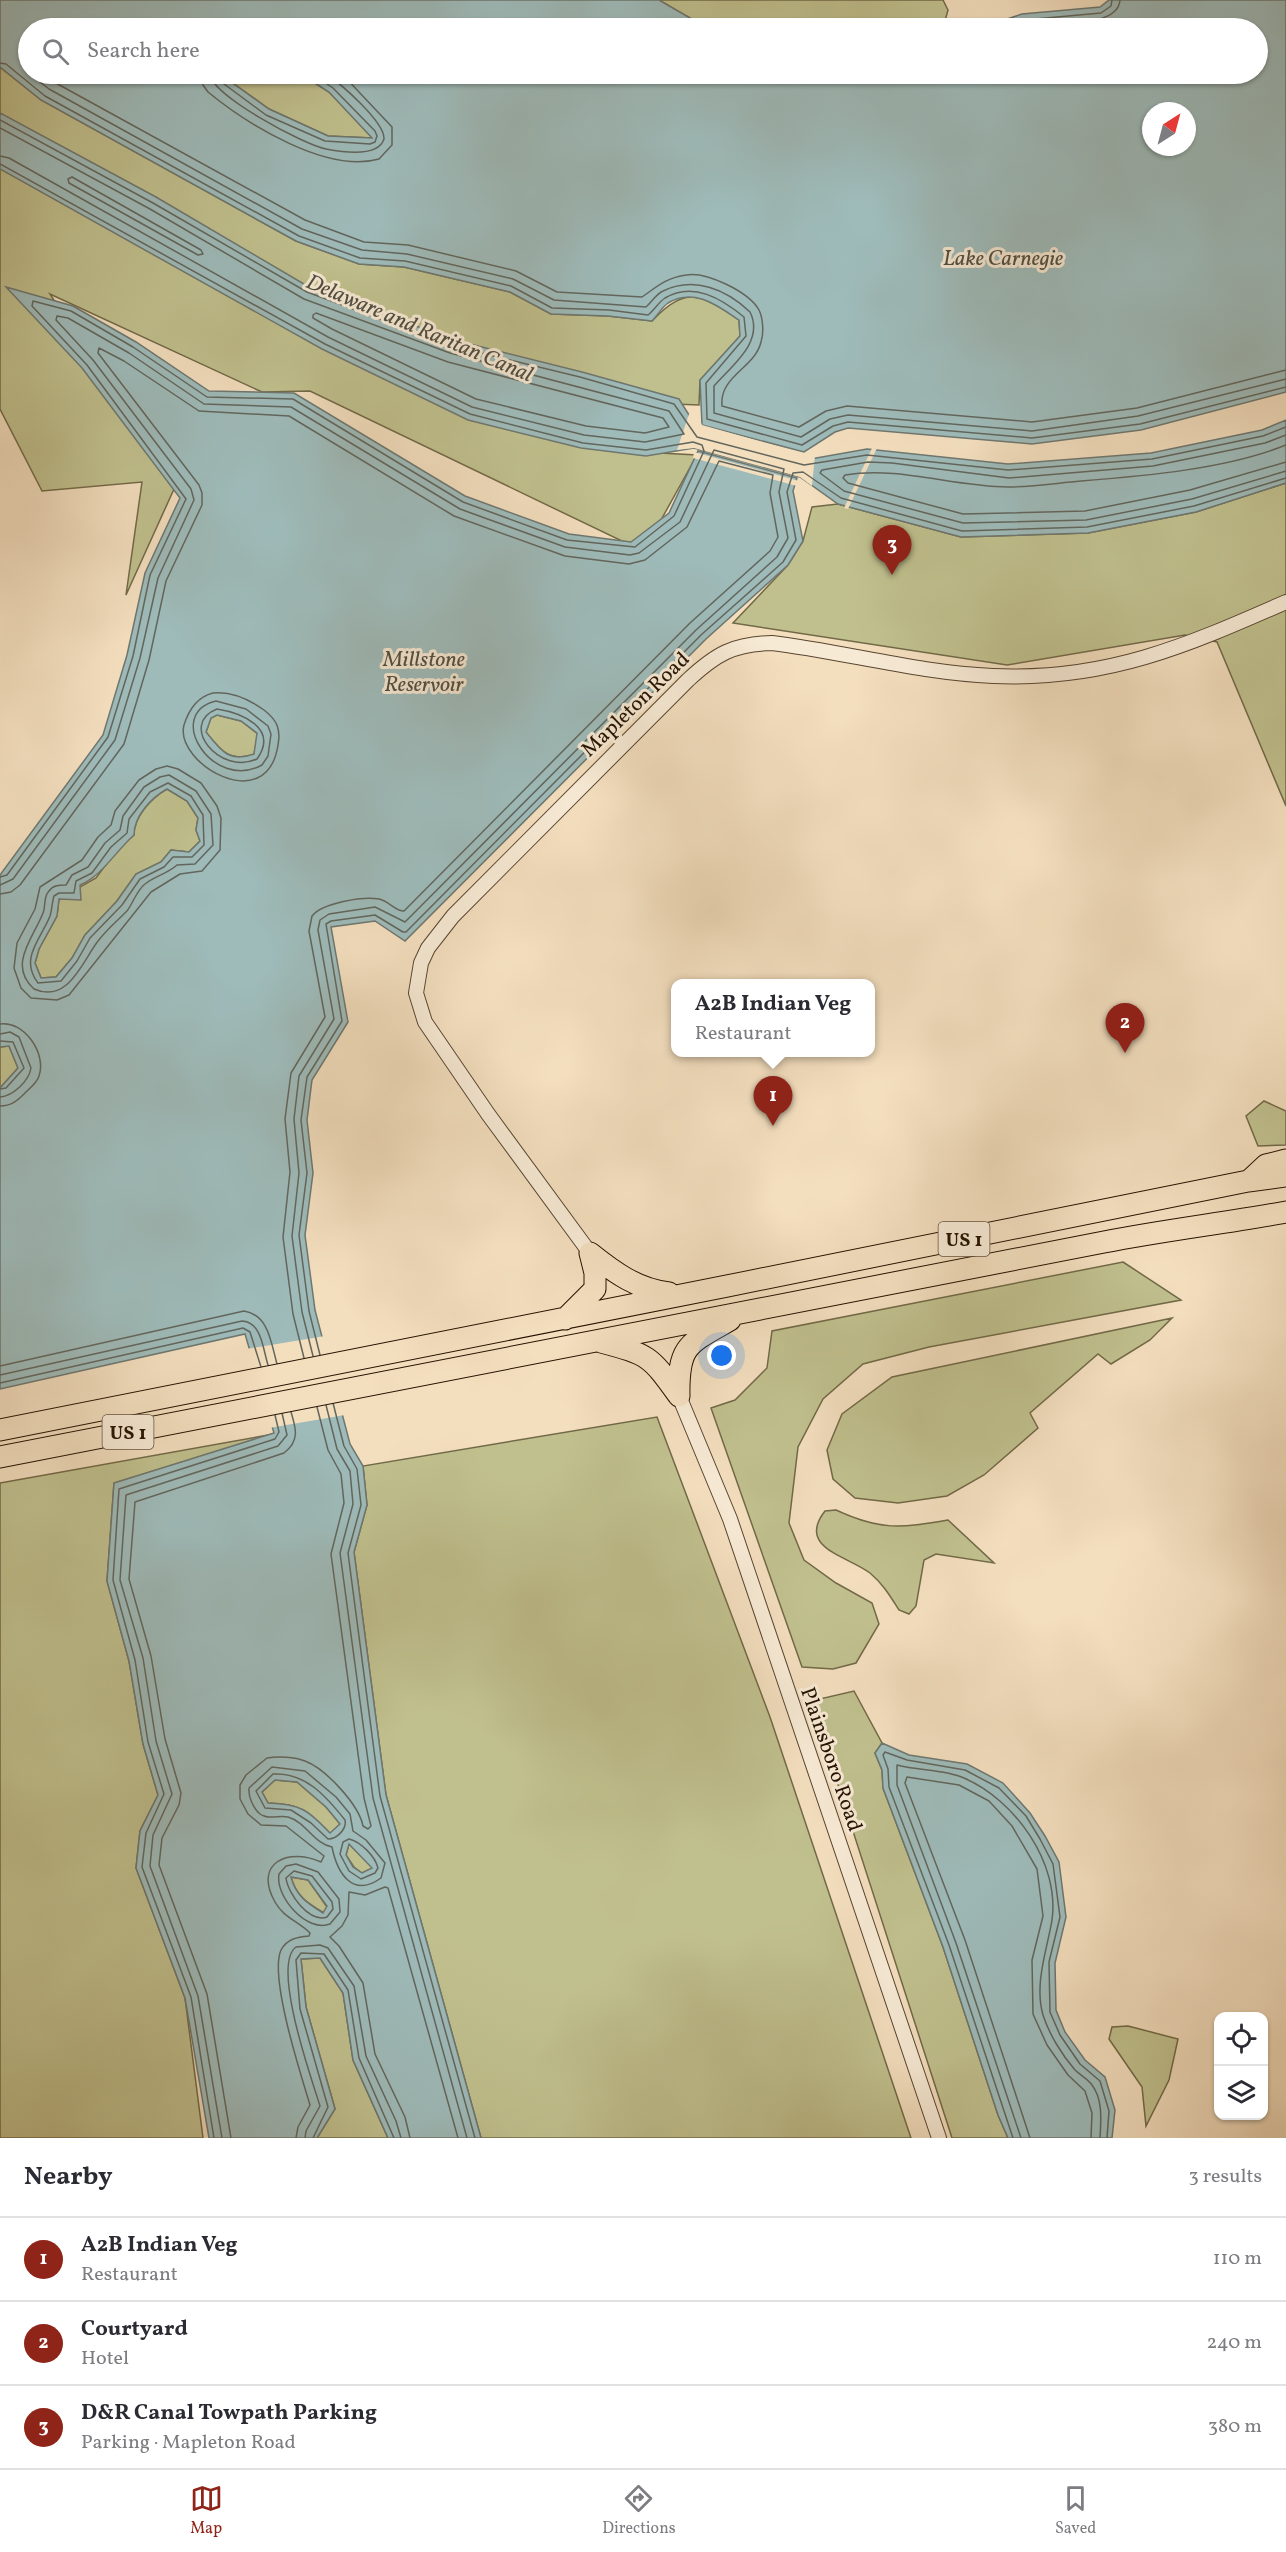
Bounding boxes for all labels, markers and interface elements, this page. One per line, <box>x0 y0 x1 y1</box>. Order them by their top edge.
search box <box>18 18 1268 84</box>
icon: search <box>39 35 72 68</box>
text: Search here <box>87 36 200 67</box>
north arrow <box>1142 102 1196 156</box>
water label: Lake Carnegie <box>943 244 1063 275</box>
water label: Delaware and Raritan Canal <box>301 267 538 391</box>
pin: 3 <box>872 526 912 575</box>
water label: Millstone Reservoir <box>382 645 465 701</box>
street label: Mapleton Road <box>575 646 697 764</box>
popup <box>671 979 875 1057</box>
text: A2B Indian Veg <box>695 989 851 1020</box>
pin: 2 <box>1106 1004 1144 1053</box>
text: Restaurant <box>695 1020 792 1048</box>
pin: 1 <box>754 1076 792 1126</box>
road number: US 1 <box>938 1222 990 1256</box>
your location <box>707 1341 736 1370</box>
road number: US 1 <box>102 1415 154 1449</box>
street label: Plainsboro Road <box>792 1683 869 1836</box>
map controls <box>1214 2012 1268 2120</box>
button: locate <box>1214 2012 1268 2066</box>
button: layers <box>1214 2066 1268 2120</box>
text: Nearby <box>24 2159 113 2195</box>
text: 3 results <box>1188 2163 1262 2191</box>
text: A2B Indian Veg <box>81 2230 238 2261</box>
text: 1 <box>39 2245 48 2273</box>
text: 110 m <box>1213 2245 1262 2273</box>
text: Restaurant <box>81 2261 178 2289</box>
text: Courtyard <box>81 2314 188 2345</box>
text: 2 <box>38 2329 49 2357</box>
text: 240 m <box>1207 2329 1262 2357</box>
text: Hotel <box>81 2345 129 2373</box>
text: D&R Canal Towpath Parking <box>81 2398 377 2429</box>
text: 3 <box>38 2413 49 2441</box>
text: 380 m <box>1208 2413 1262 2441</box>
text: Parking · Mapleton Road <box>81 2429 296 2457</box>
tab: Map <box>190 2482 223 2540</box>
tab: Directions <box>602 2482 676 2540</box>
tab: Saved <box>1055 2482 1096 2540</box>

